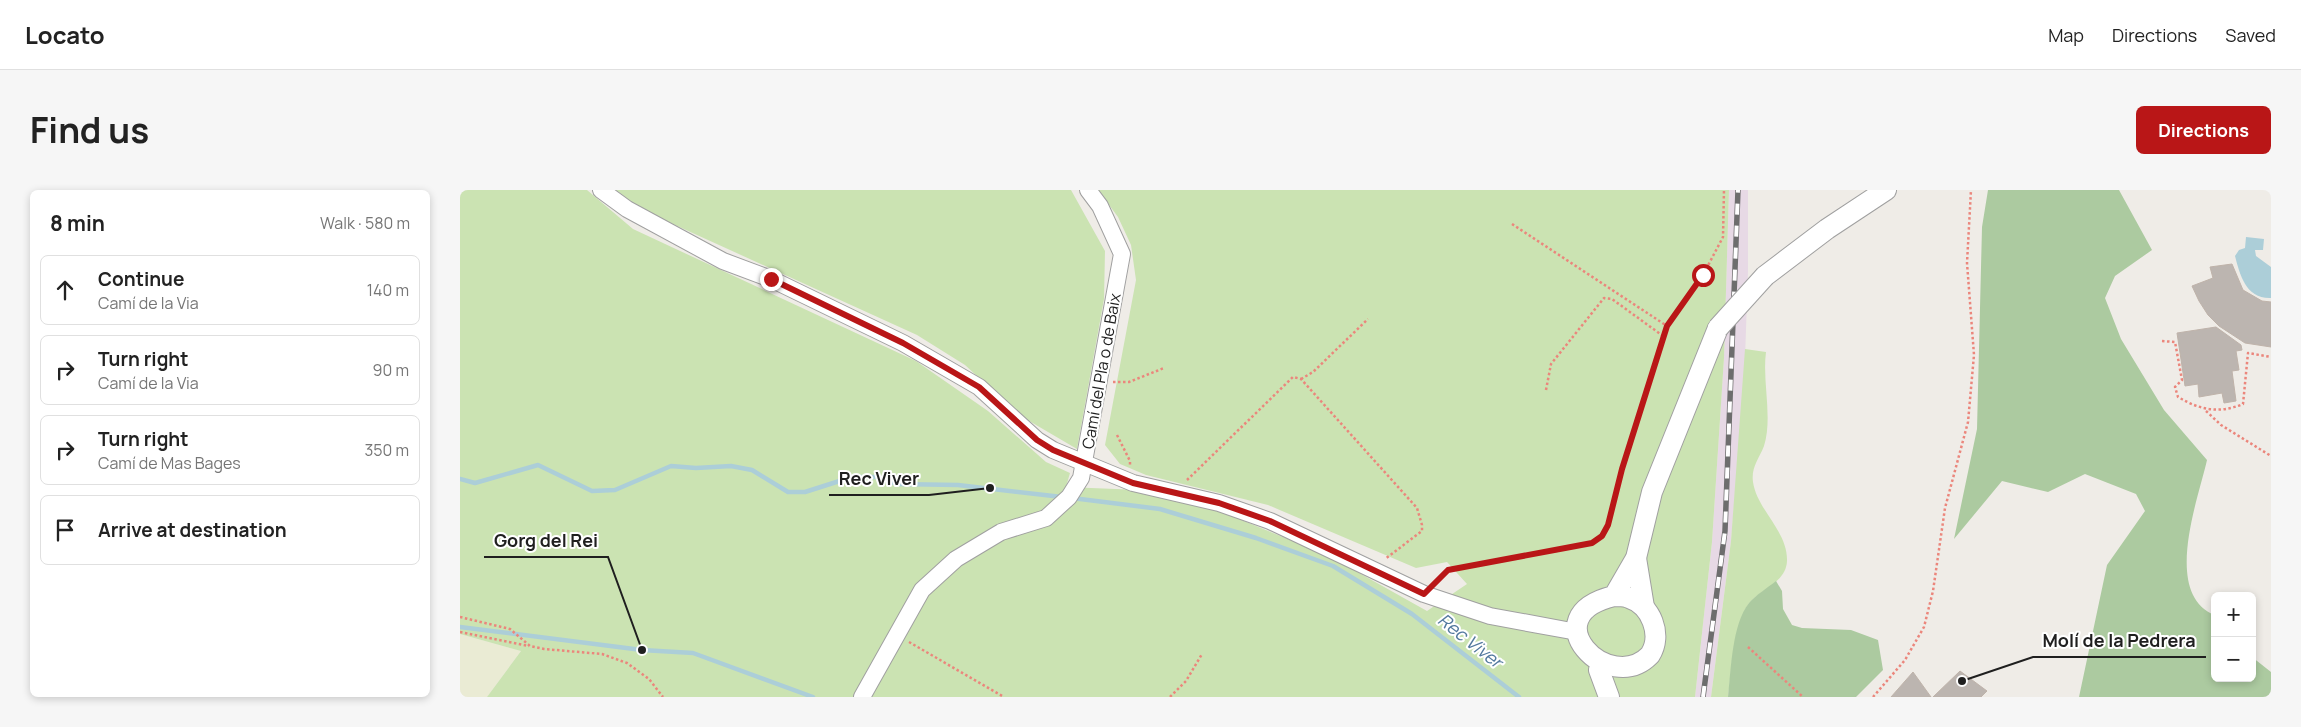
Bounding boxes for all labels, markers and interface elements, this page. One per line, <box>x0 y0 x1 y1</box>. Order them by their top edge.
text: Locato <box>25 18 105 51</box>
text: Map <box>2048 23 2084 47</box>
text: Directions <box>2112 23 2197 47</box>
text: Saved <box>2225 23 2276 47</box>
text: Find us <box>30 106 149 154</box>
button: Directions <box>2136 106 2271 154</box>
text: 8 min <box>50 209 105 237</box>
text: Walk · 580 m <box>320 212 410 234</box>
route start <box>1692 264 1715 287</box>
text: Continue <box>98 266 184 292</box>
route end <box>760 268 783 291</box>
icon: ahead <box>51 276 79 304</box>
text: 140 m <box>367 279 409 301</box>
street label: Camí del Pla o de Baix <box>1076 291 1126 451</box>
text: Camí de la Via <box>98 292 199 314</box>
text: Turn right <box>98 346 188 372</box>
icon: right <box>51 356 79 384</box>
text: 90 m <box>373 359 409 381</box>
text: Camí de la Via <box>98 372 199 394</box>
text: Turn right <box>98 426 188 452</box>
icon: right <box>51 436 79 464</box>
text: 350 m <box>364 439 409 461</box>
text: Camí de Mas Bages <box>98 452 241 474</box>
callout: Rec Viver <box>829 462 929 495</box>
text: Rec Viver <box>839 466 919 490</box>
icon: arrive <box>51 516 79 544</box>
text: Arrive at destination <box>98 517 287 543</box>
callout: Gorg del Rei <box>484 524 608 557</box>
text: Gorg del Rei <box>494 528 598 552</box>
map controls <box>2211 592 2256 682</box>
button: + <box>2211 592 2256 637</box>
water label: Rec Viver <box>1433 607 1510 675</box>
callout: Molí de la Pedrera <box>2033 624 2206 657</box>
text: Molí de la Pedrera <box>2042 628 2196 652</box>
button: − <box>2211 637 2256 682</box>

